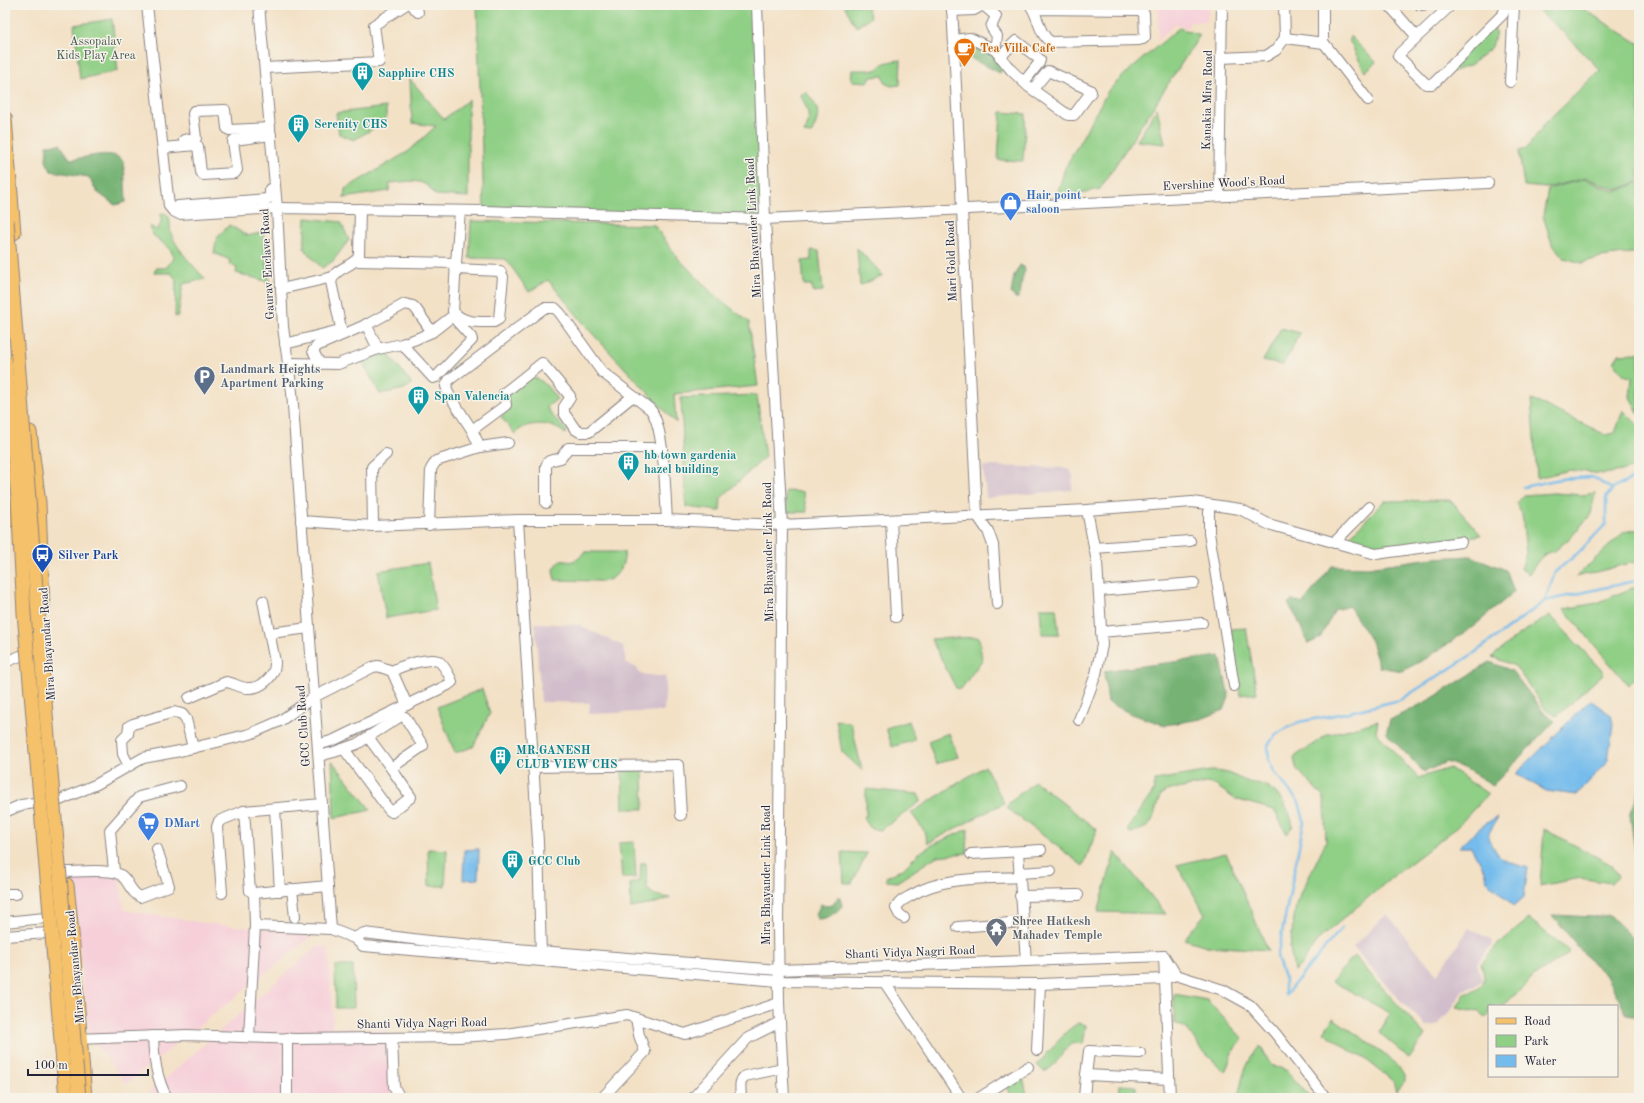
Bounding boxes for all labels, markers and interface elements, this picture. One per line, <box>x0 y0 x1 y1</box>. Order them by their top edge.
cafe icon: Tea Villa Cafe <box>952 35 978 68</box>
park label: Assopalav Kids Play Area <box>56 36 136 62</box>
place label: Tea Villa Cafe <box>980 43 1056 55</box>
street label: Kanakia Mira Road <box>1201 50 1215 150</box>
building icon: Sapphire CHS <box>350 60 376 93</box>
place label: Sapphire CHS <box>378 68 454 80</box>
building icon: Serenity CHS <box>286 111 312 144</box>
place label: Serenity CHS <box>314 119 387 131</box>
street label: Mira Bhayander Link Road <box>744 157 764 298</box>
street label: Evershine Wood's Road <box>1162 175 1286 193</box>
shop icon: Hair point saloon <box>997 189 1023 222</box>
place label: Hair point saloon <box>1026 190 1082 216</box>
street label: Gaurav Enclave Road <box>259 208 277 320</box>
street label: Mari Gold Road <box>945 220 959 302</box>
parking icon: Landmark Heights Apartment Parking <box>192 363 218 396</box>
place label: Landmark Heights Apartment Parking <box>220 364 324 390</box>
building icon: Span Valencia <box>405 383 431 416</box>
place label: Span Valencia <box>434 391 510 403</box>
building icon: hb town gardenia hazel building <box>615 449 641 482</box>
place label: hb town gardenia hazel building <box>644 450 736 476</box>
street label: Mira Bhayander Link Road <box>762 482 776 622</box>
bus stop icon: Silver Park <box>30 542 56 575</box>
place label: Silver Park <box>58 550 119 562</box>
street label: Mira Bhayandar Road <box>38 587 58 701</box>
street label: GCC Club Road <box>295 685 313 767</box>
building icon: MR.GANESH CLUB VIEW CHS <box>488 744 514 777</box>
place label: MR.GANESH CLUB VIEW CHS <box>516 745 617 771</box>
street label: Mira Bhayander Link Road <box>761 805 773 945</box>
supermarket icon: DMart <box>136 810 162 843</box>
place label: DMart <box>164 818 200 830</box>
building icon: GCC Club <box>499 848 525 881</box>
place label: GCC Club <box>528 856 580 868</box>
street label: Mira Bhayandar Road <box>65 910 87 1024</box>
temple icon: Shree Hatkesh Mahadev Temple <box>984 915 1010 948</box>
place label: Shree Hatkesh Mahadev Temple <box>1012 916 1103 942</box>
street label: Shanti Vidya Nagri Road <box>845 945 976 961</box>
legend <box>1488 1005 1618 1077</box>
text: Road <box>1524 1016 1551 1028</box>
street label: Shanti Vidya Nagri Road <box>357 1017 487 1031</box>
text: Park <box>1524 1036 1549 1048</box>
scale bar <box>28 1051 148 1077</box>
text: Water <box>1524 1056 1557 1068</box>
text: 100 m <box>34 1060 68 1072</box>

